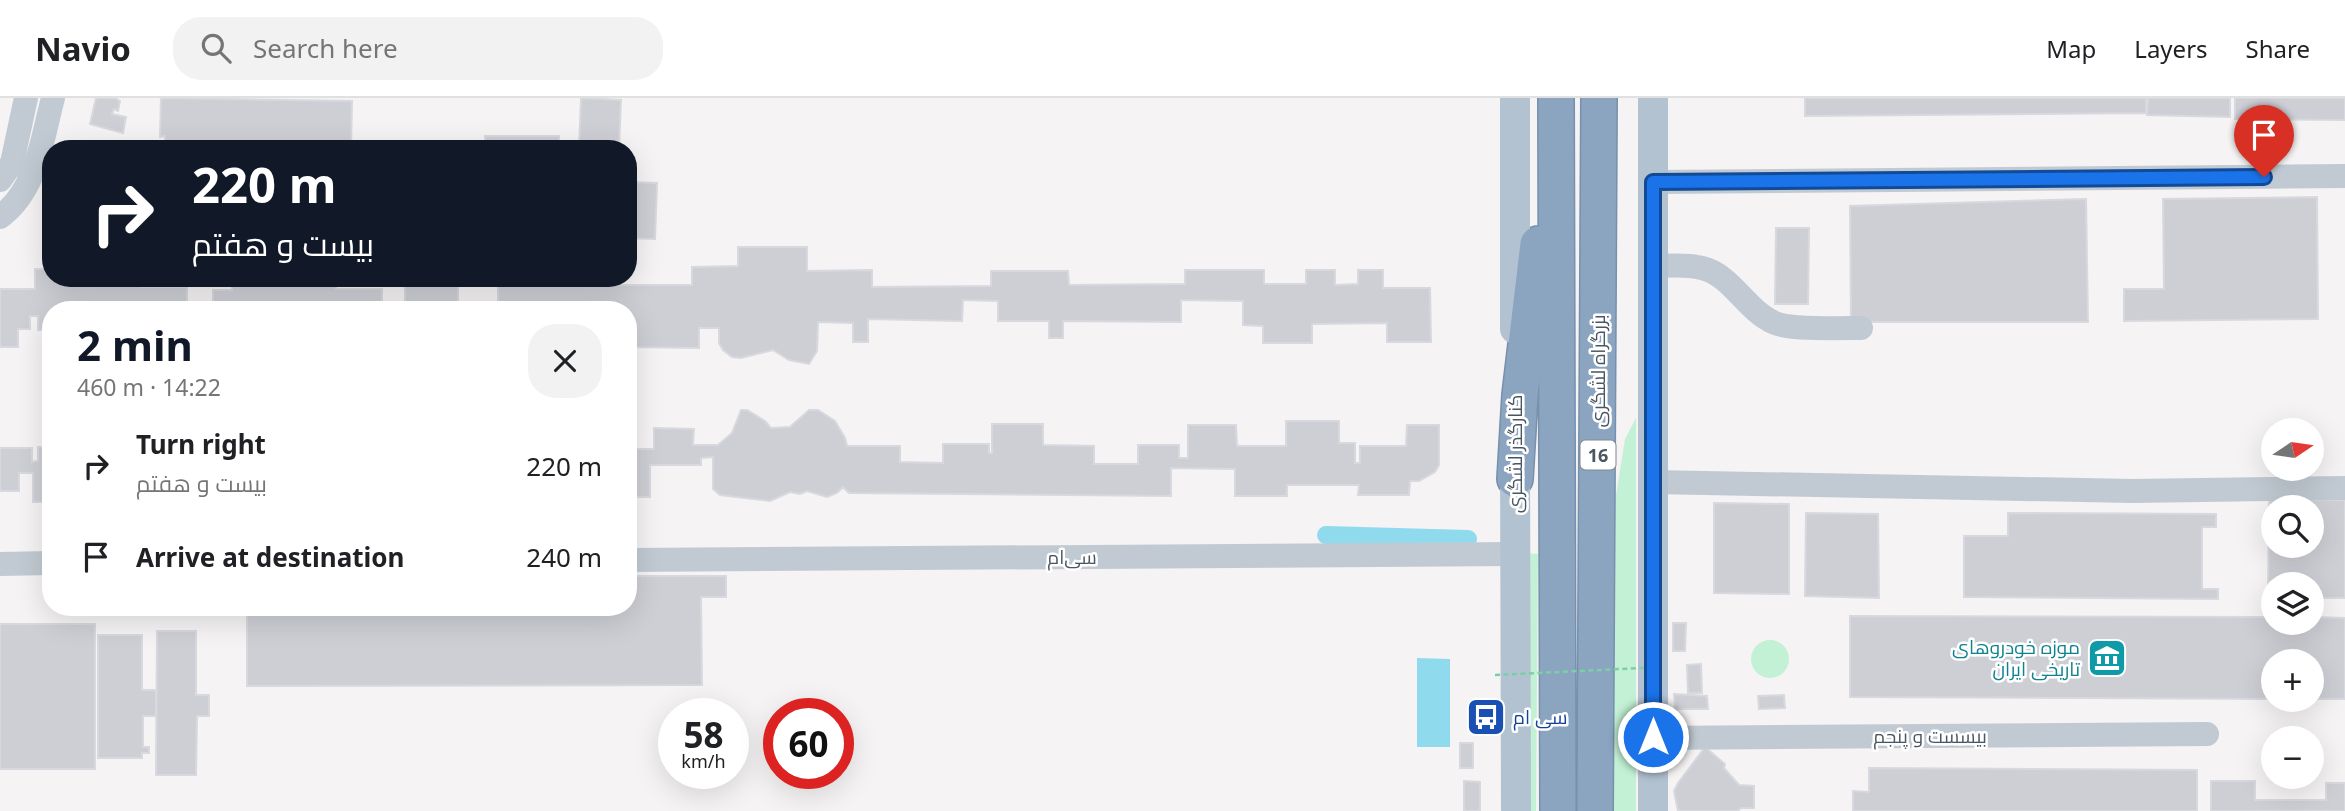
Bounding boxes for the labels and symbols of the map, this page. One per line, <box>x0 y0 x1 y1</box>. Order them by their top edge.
pin <box>2234 105 2294 177</box>
street label: بزرگراه لشگری <box>1585 314 1611 428</box>
street label: کنارگذر لشگری <box>1502 395 1528 513</box>
north arrow <box>2261 418 2324 481</box>
road number: 16 <box>1580 440 1616 470</box>
street label: سی‌ام <box>1047 544 1097 571</box>
place label: موزه خودروهای تاریخی ایران <box>1952 634 2080 682</box>
museum icon: موزه خودروهای تاریخی ایران <box>2086 637 2128 679</box>
bus stop icon: سی ام <box>1465 696 1507 738</box>
speed limit sign: 60 <box>763 698 854 789</box>
position arrow <box>1616 700 1690 774</box>
place label: سی ام <box>1513 704 1567 731</box>
street label: بیسست و پنجم <box>1873 723 1987 750</box>

